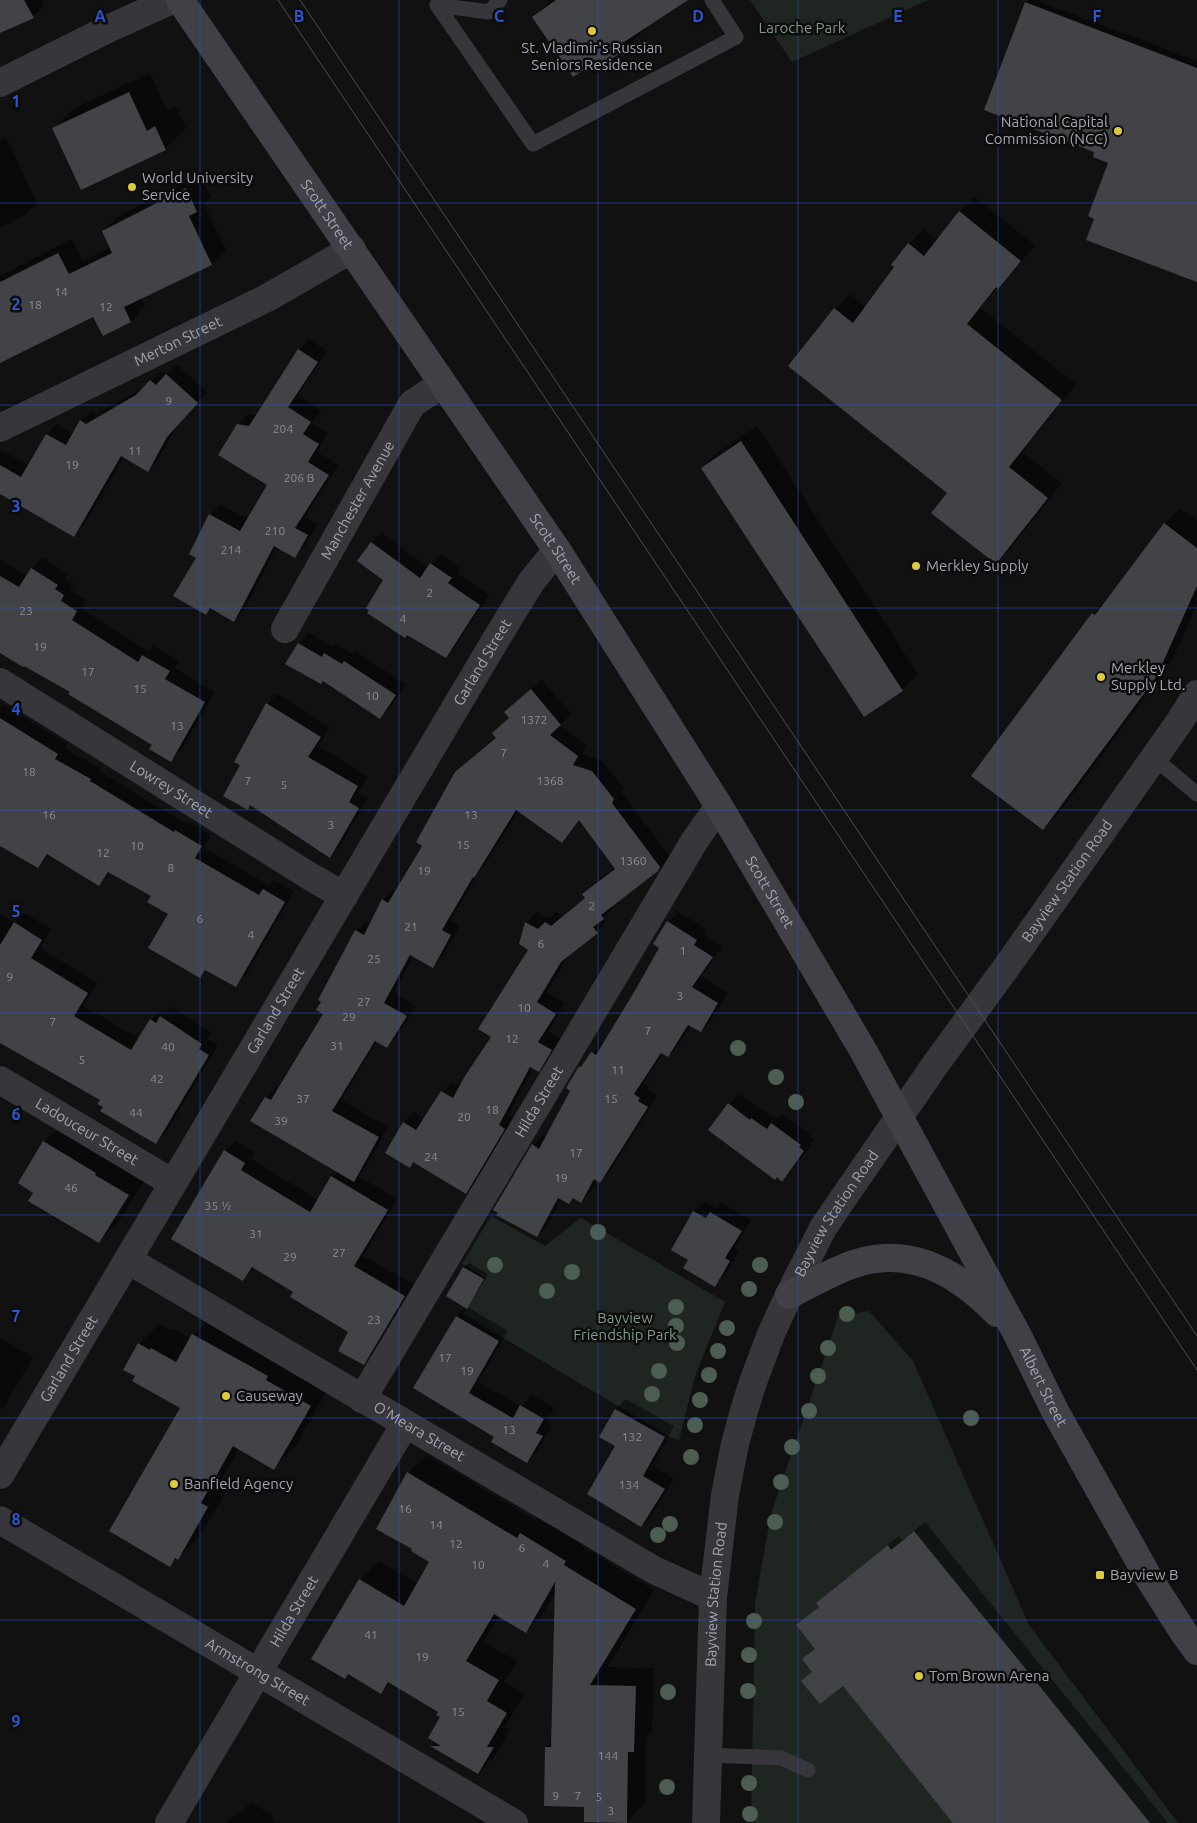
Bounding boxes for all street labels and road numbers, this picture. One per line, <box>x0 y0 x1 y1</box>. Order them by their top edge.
street label: Scott Street <box>298 176 357 252</box>
street label: Merton Street <box>131 312 225 369</box>
street label: Manchester Avenue <box>317 438 398 562</box>
street label: Scott Street <box>527 510 585 587</box>
street label: Garland Street <box>450 616 514 708</box>
street label: Lowrey Street <box>127 757 216 821</box>
street label: Bayview Station Road <box>1018 816 1116 945</box>
street label: Scott Street <box>743 853 798 931</box>
street label: Garland Street <box>243 964 307 1057</box>
street label: Hilda Street <box>511 1063 566 1140</box>
street label: Ladouceur Street <box>33 1094 141 1168</box>
street label: Bayview Station Road <box>791 1147 882 1279</box>
street label: Garland Street <box>36 1312 101 1405</box>
street label: Albert Street <box>1016 1343 1071 1430</box>
street label: O'Meara Street <box>371 1398 468 1465</box>
street label: Bayview Station Road <box>702 1521 730 1667</box>
street label: Hilda Street <box>266 1572 322 1650</box>
street label: Armstrong Street <box>203 1634 313 1709</box>

